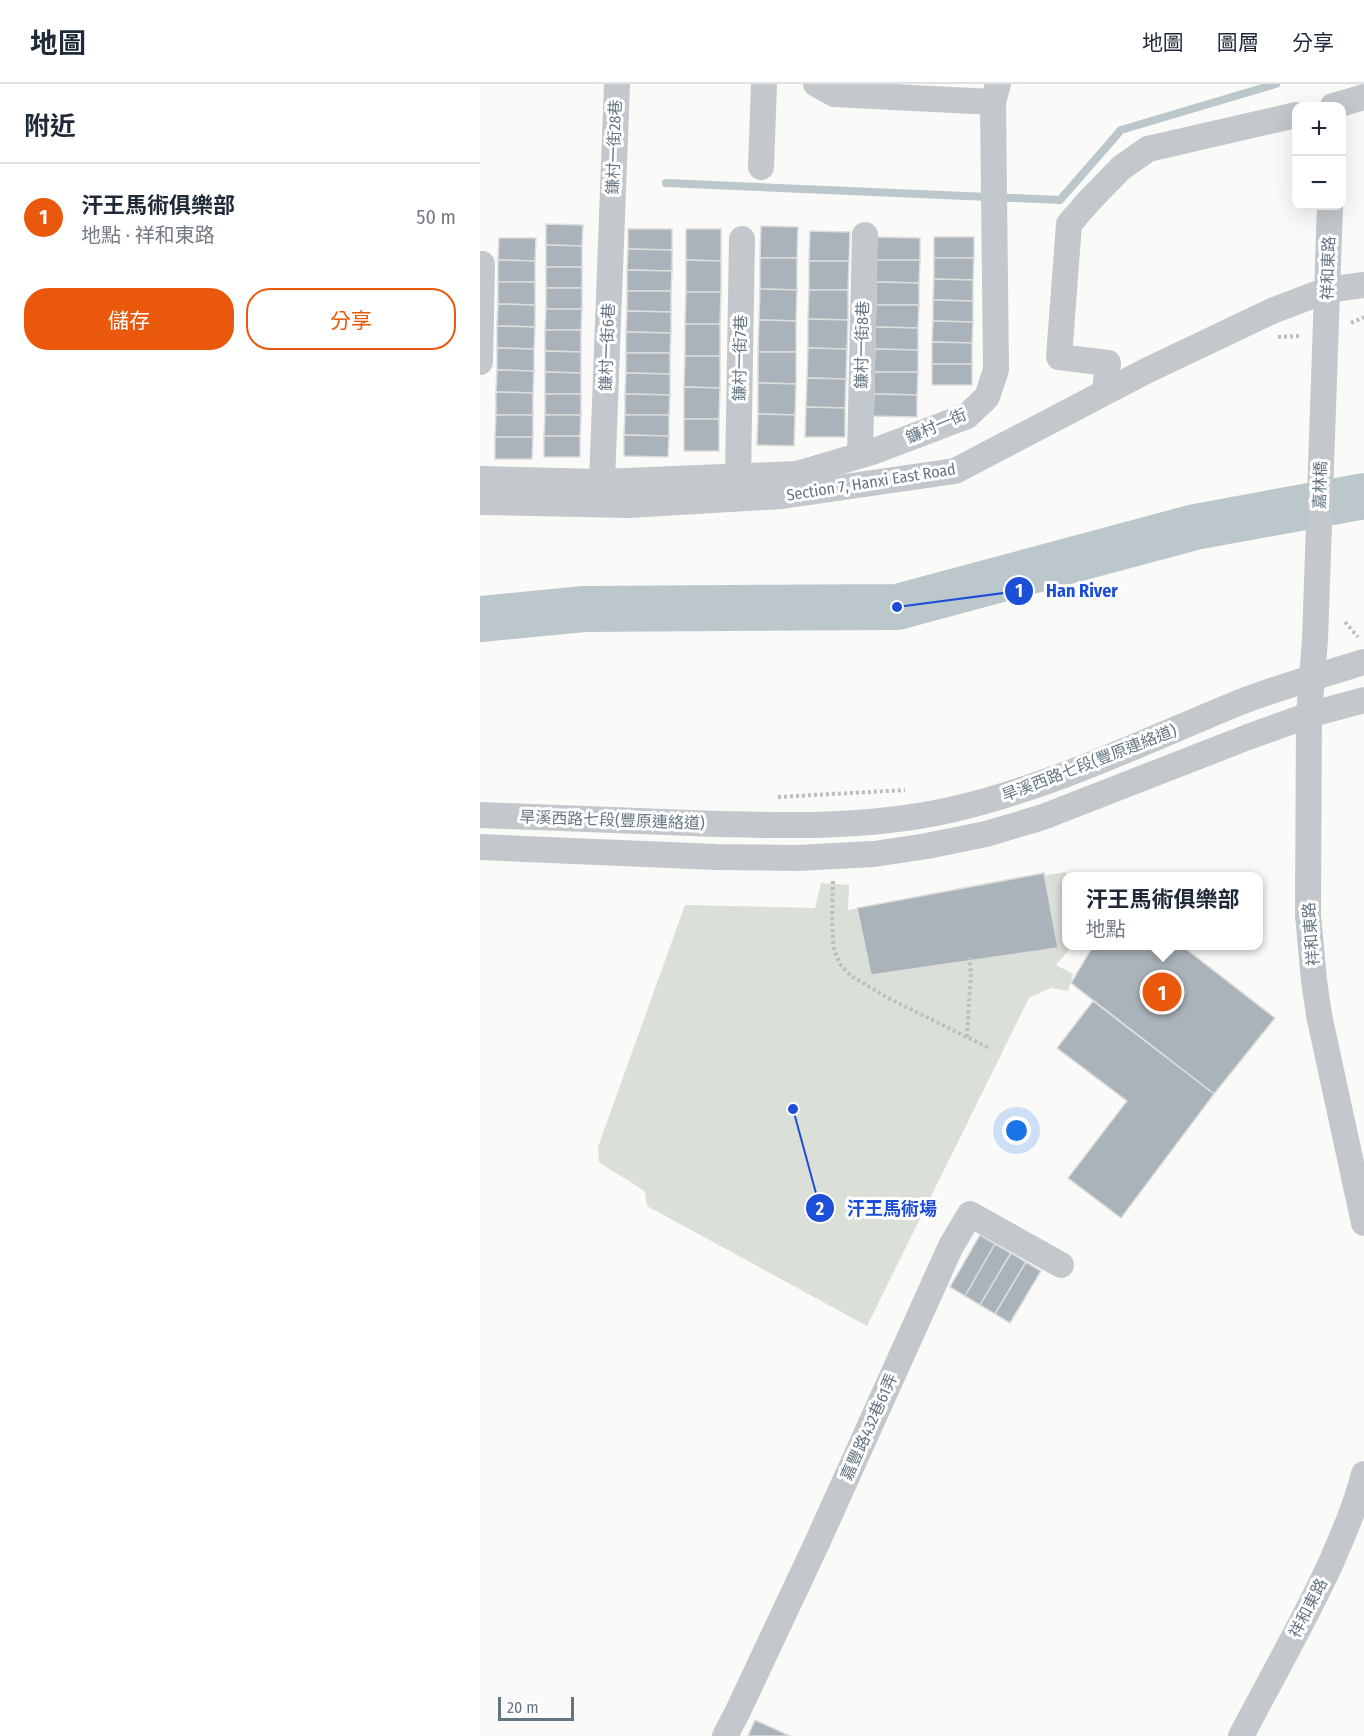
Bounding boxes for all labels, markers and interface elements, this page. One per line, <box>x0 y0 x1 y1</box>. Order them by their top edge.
text: 地圖 <box>30 27 86 60</box>
text: 地圖 <box>1142 30 1184 56</box>
text: 圖層 <box>1217 30 1259 56</box>
text: 分享 <box>1292 30 1334 56</box>
street label: 鎌村一街28巷 <box>603 99 625 195</box>
map controls <box>1292 102 1346 210</box>
button: + <box>1292 102 1346 156</box>
text: 附近 <box>24 111 76 142</box>
button: − <box>1292 156 1346 210</box>
text: 汗王馬術俱樂部 <box>81 192 235 219</box>
text: 1 <box>39 205 48 229</box>
text: 50 m <box>416 205 456 229</box>
text: 地點 · 祥和東路 <box>81 223 215 247</box>
street label: 祥和東路 <box>1317 236 1339 300</box>
button: 儲存 <box>24 288 234 350</box>
button: 分享 <box>246 288 456 350</box>
street label: 鎌村一街8巷 <box>852 301 872 389</box>
street label: 鎌村一街6巷 <box>596 303 618 391</box>
street label: 鎌村一街7巷 <box>730 315 750 401</box>
street label: 鐮村一街 <box>903 405 969 447</box>
street label: Section 7, Hanxi East Road <box>785 459 957 505</box>
street label: 嘉林橋 <box>1310 461 1330 509</box>
callout: Han River <box>1004 573 1130 609</box>
text: 1 <box>1015 580 1023 602</box>
text: Han River <box>1046 580 1118 602</box>
street label: 旱溪西路七段(豐原連絡道) <box>999 721 1179 805</box>
street label: 旱溪西路七段(豐原連絡道) <box>519 807 705 833</box>
popup <box>1062 872 1263 950</box>
text: 汗王馬術俱樂部 <box>1085 886 1240 913</box>
street label: 祥和東路 <box>1299 901 1323 967</box>
text: 地點 <box>1085 917 1125 941</box>
pin: 1 <box>1142 970 1182 1014</box>
your location <box>1002 1116 1031 1145</box>
callout: 汗王馬術場 <box>805 1190 949 1226</box>
text: 2 <box>815 1198 824 1220</box>
text: 汗王馬術場 <box>847 1198 937 1220</box>
street label: 嘉豐路432巷61弄 <box>837 1371 901 1483</box>
street label: 祥和東路 <box>1285 1575 1331 1641</box>
scale bar <box>498 1694 574 1722</box>
text: 20 m <box>507 1698 538 1717</box>

